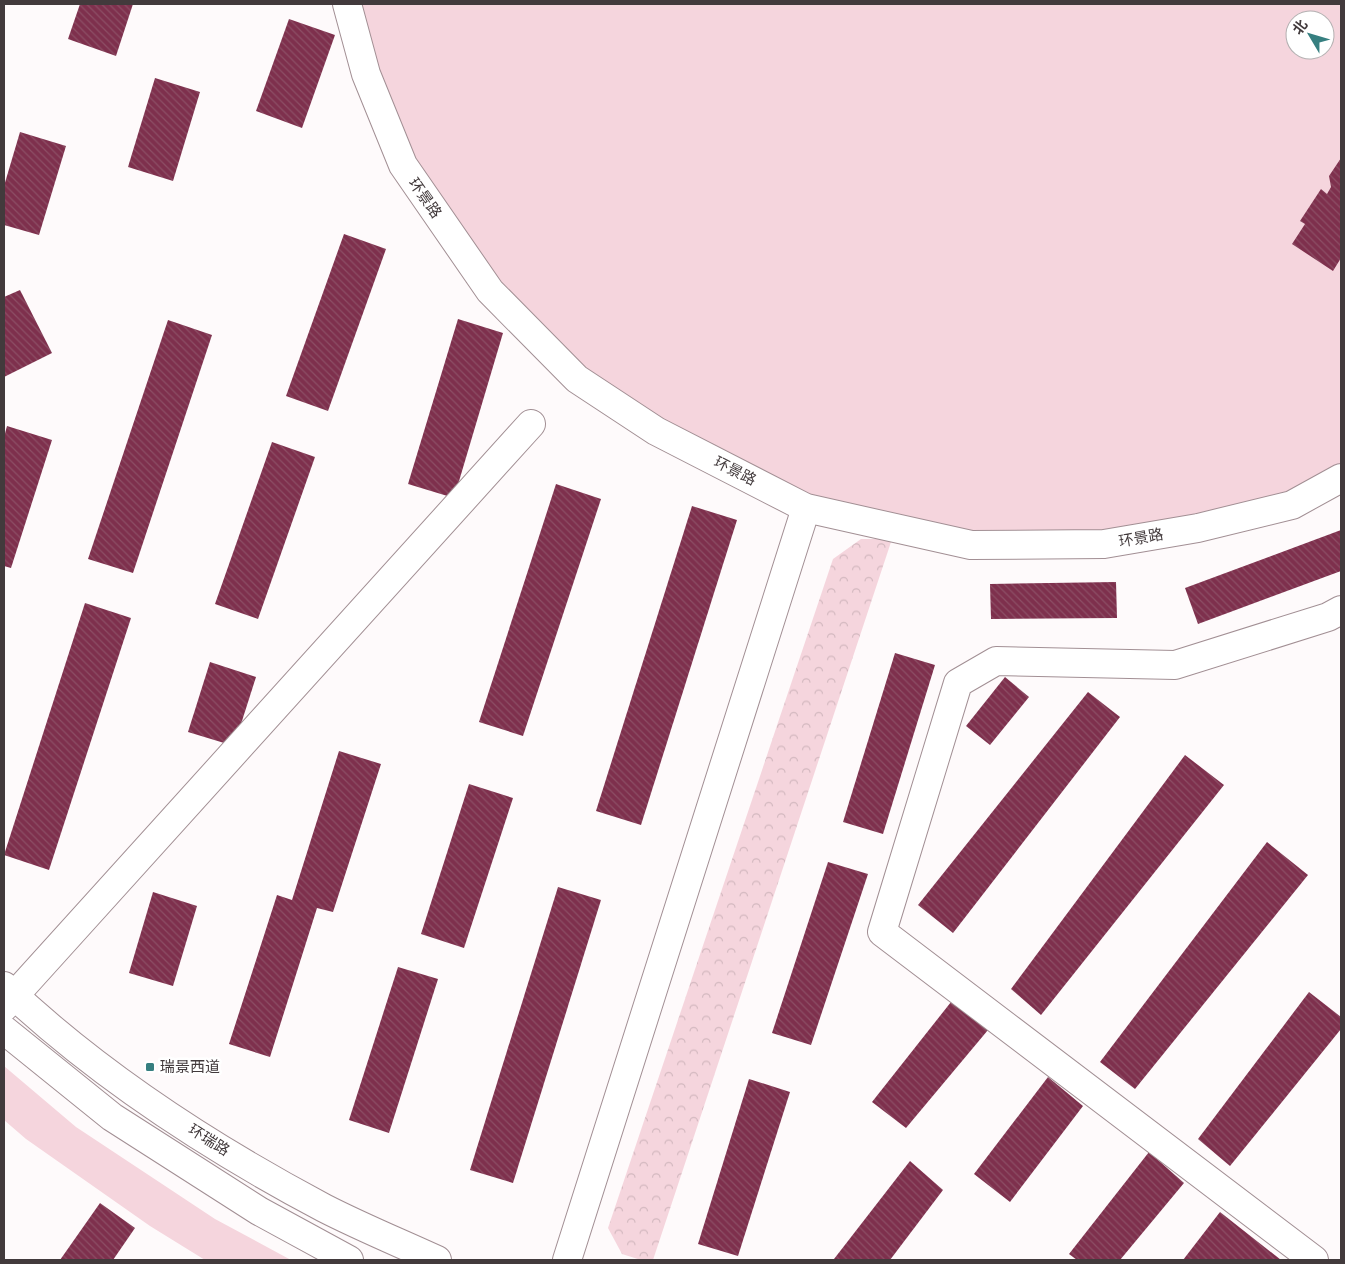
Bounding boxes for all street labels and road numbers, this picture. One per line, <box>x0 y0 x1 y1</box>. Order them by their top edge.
street label: 环景路 <box>405 174 445 222</box>
street label: 环景路 <box>711 453 759 489</box>
street label: 环景路 <box>1117 525 1165 551</box>
street label: 环瑞路 <box>185 1120 233 1160</box>

